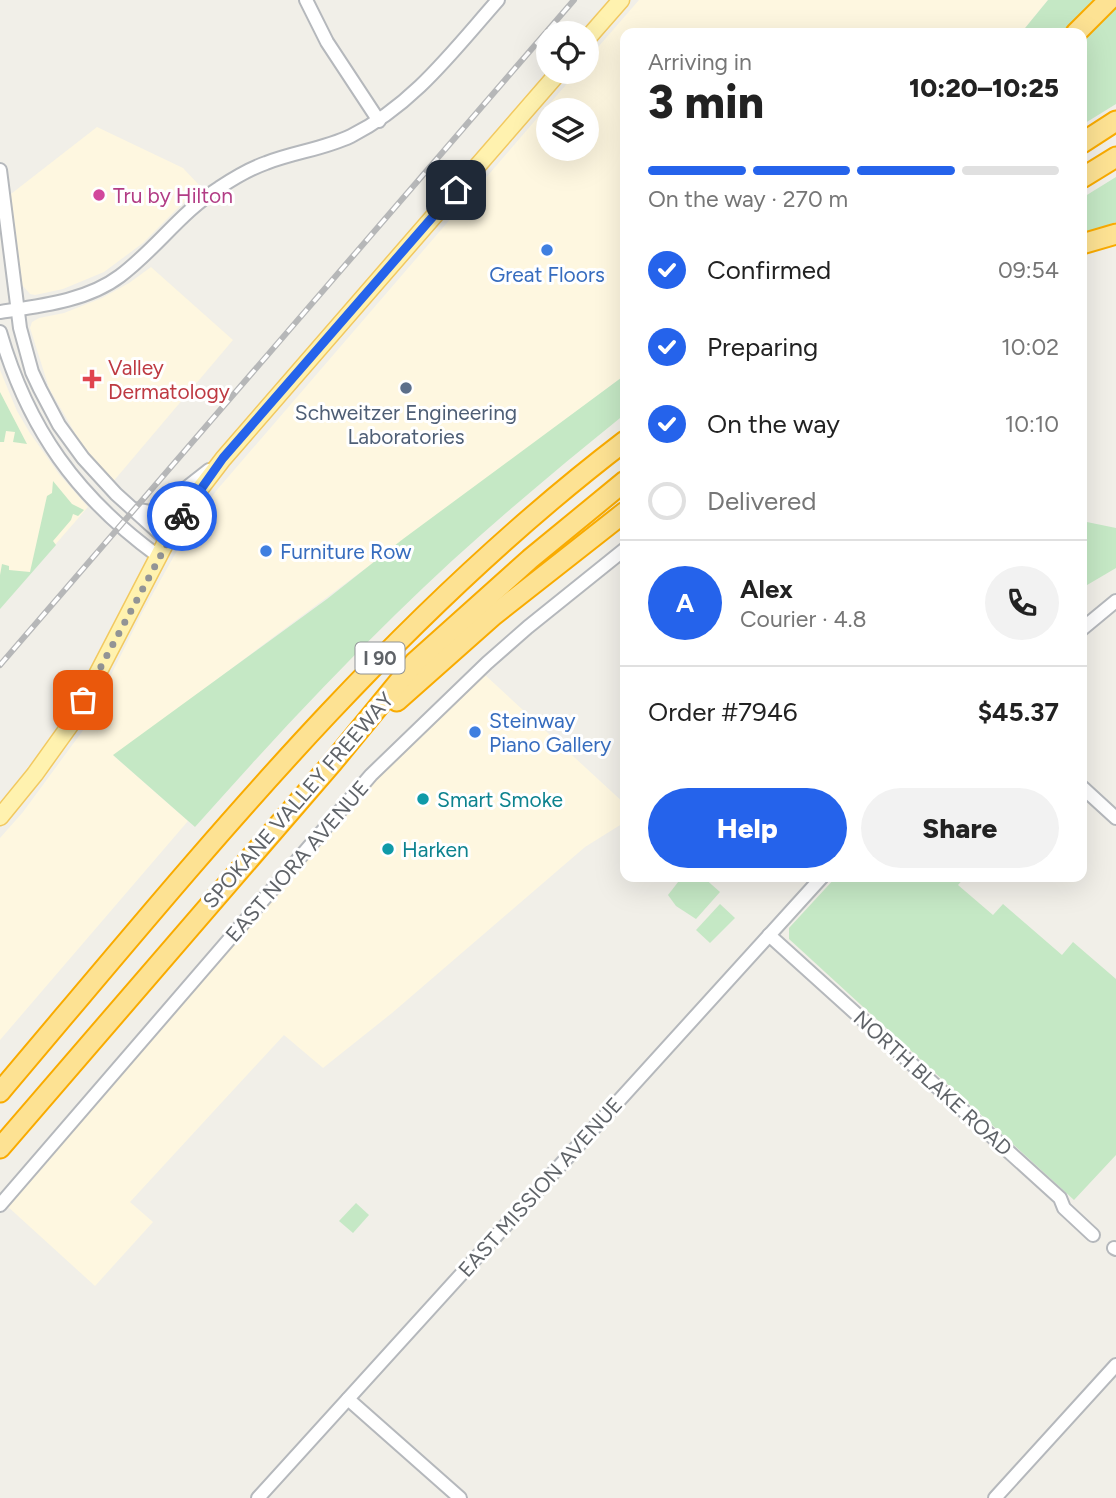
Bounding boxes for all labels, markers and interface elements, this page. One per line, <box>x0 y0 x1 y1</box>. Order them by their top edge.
map controls <box>536 21 599 161</box>
button: locate <box>536 21 599 84</box>
text: Arriving in <box>648 48 752 76</box>
text: 10:20–10:25 <box>909 72 1059 104</box>
text: 3 min <box>648 74 764 130</box>
button: layers <box>536 98 599 161</box>
pin <box>426 160 486 220</box>
icon: home <box>437 171 475 209</box>
place label: Tru by Hilton <box>113 183 233 208</box>
text: On the way · 270 m <box>648 185 848 213</box>
marker: Tru by Hilton <box>91 187 107 203</box>
marker: Great Floors <box>539 242 555 258</box>
icon: check <box>648 251 686 289</box>
text: Confirmed <box>707 254 831 286</box>
text: 09:54 <box>998 256 1059 284</box>
place label: Great Floors <box>489 262 605 287</box>
icon: check <box>648 328 686 366</box>
text: Preparing <box>707 331 818 363</box>
text: 10:02 <box>1001 333 1059 361</box>
place label: Valley Dermatology <box>108 355 230 404</box>
marker: Valley Dermatology <box>82 369 102 389</box>
marker: Schweitzer Engineering Laboratories <box>398 380 414 396</box>
place label: Schweitzer Engineering Laboratories <box>295 400 517 449</box>
icon: check <box>648 405 686 443</box>
text: On the way <box>707 408 840 440</box>
text: 10:10 <box>1005 410 1059 438</box>
courier <box>147 481 217 551</box>
text: Delivered <box>707 485 816 517</box>
icon: bike <box>163 497 201 535</box>
place label: Furniture Row <box>280 539 412 564</box>
marker: Furniture Row <box>258 543 274 559</box>
button: phone <box>985 566 1059 640</box>
text: Alex <box>740 573 793 605</box>
text: A <box>676 587 694 619</box>
text: Courier · 4.8 <box>740 605 867 633</box>
road number: I 90 <box>356 642 404 674</box>
pin <box>53 670 113 730</box>
icon: bag <box>64 681 102 719</box>
street label: SPOKANE VALLEY FREEWAY <box>197 687 399 913</box>
text: Order #7946 <box>648 696 798 728</box>
text: $45.37 <box>978 696 1059 728</box>
place label: Steinway Piano Gallery <box>489 708 611 757</box>
marker: Steinway Piano Gallery <box>467 724 483 740</box>
street label: EAST NORA AVENUE <box>220 775 374 947</box>
place label: Smart Smoke <box>437 787 563 812</box>
button: Help <box>648 788 847 868</box>
button: Share <box>861 788 1059 868</box>
marker: Smart Smoke <box>415 791 431 807</box>
place label: Harken <box>402 837 469 862</box>
marker: Harken <box>380 841 396 857</box>
street label: NORTH BLAKE ROAD <box>849 1005 1017 1161</box>
street label: EAST MISSION AVENUE <box>453 1092 627 1282</box>

